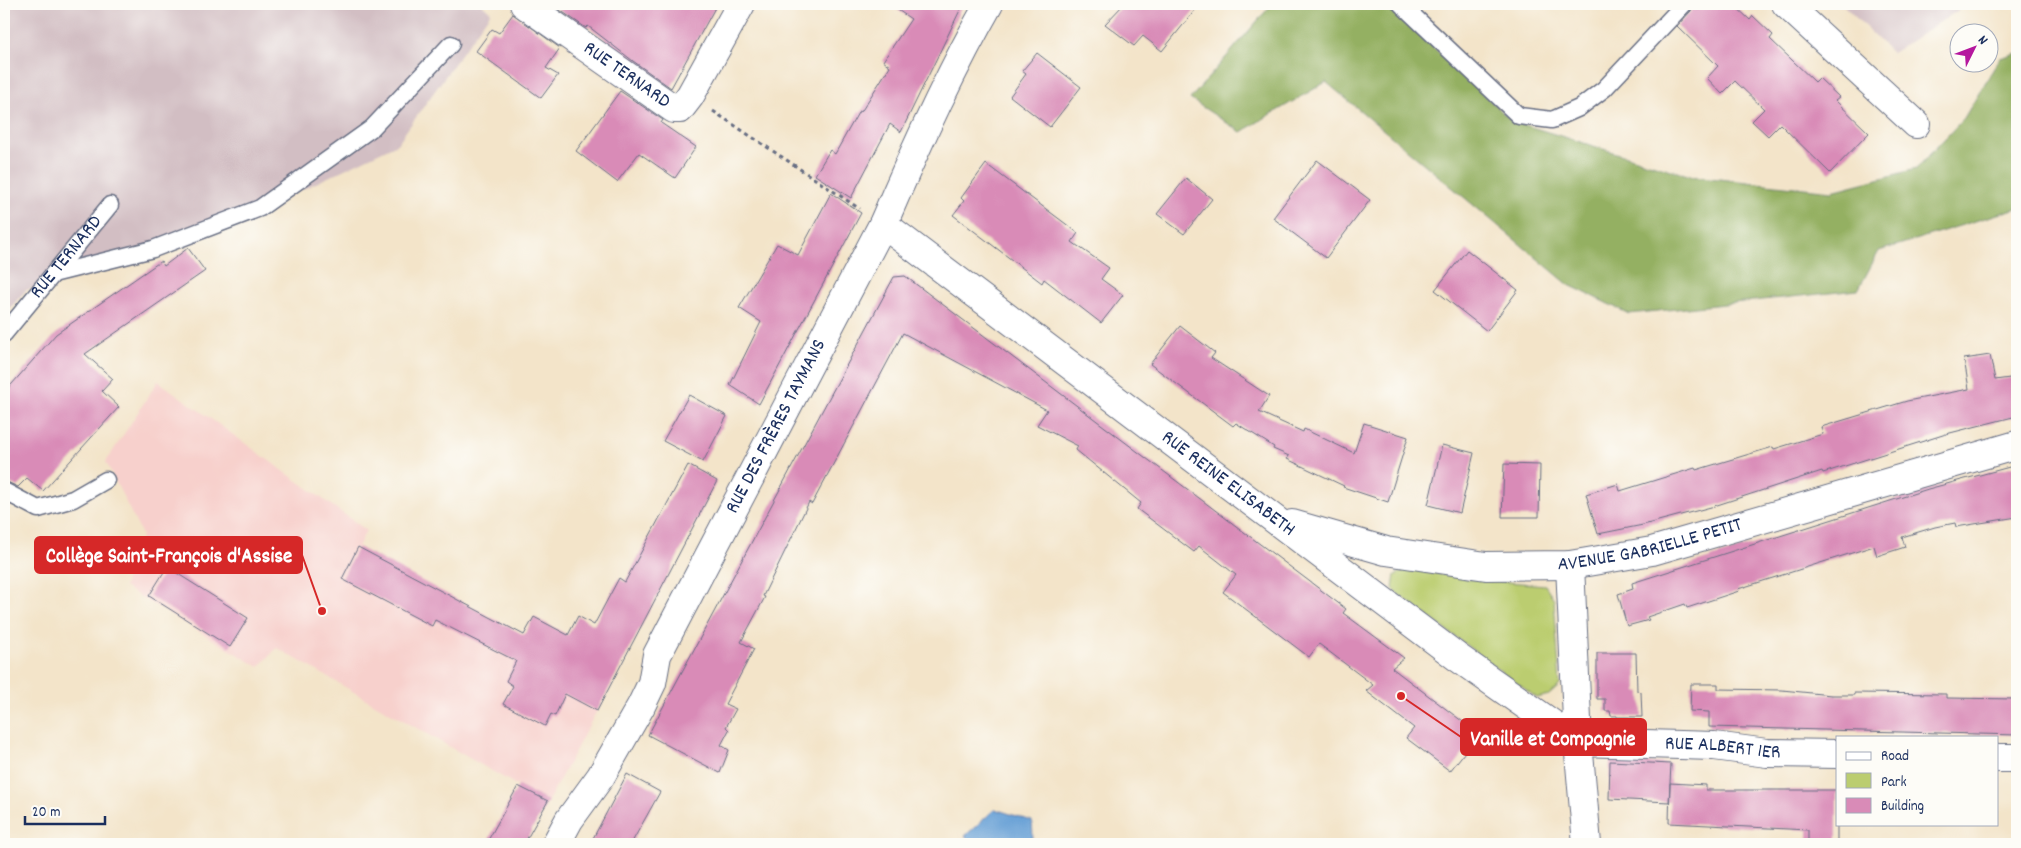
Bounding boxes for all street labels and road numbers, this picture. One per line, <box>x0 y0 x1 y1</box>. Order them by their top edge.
street label: RUE TERNARD <box>577 35 676 116</box>
street label: RUE TERNARD <box>24 210 110 305</box>
street label: RUE DES FRÈRES TAYMANS <box>719 335 834 519</box>
street label: RUE REINE ELISABETH <box>1155 424 1301 544</box>
street label: AVENUE GABRIELLE PETIT <box>1557 512 1746 579</box>
street label: RUE ALBERT 1ER <box>1664 731 1781 767</box>

